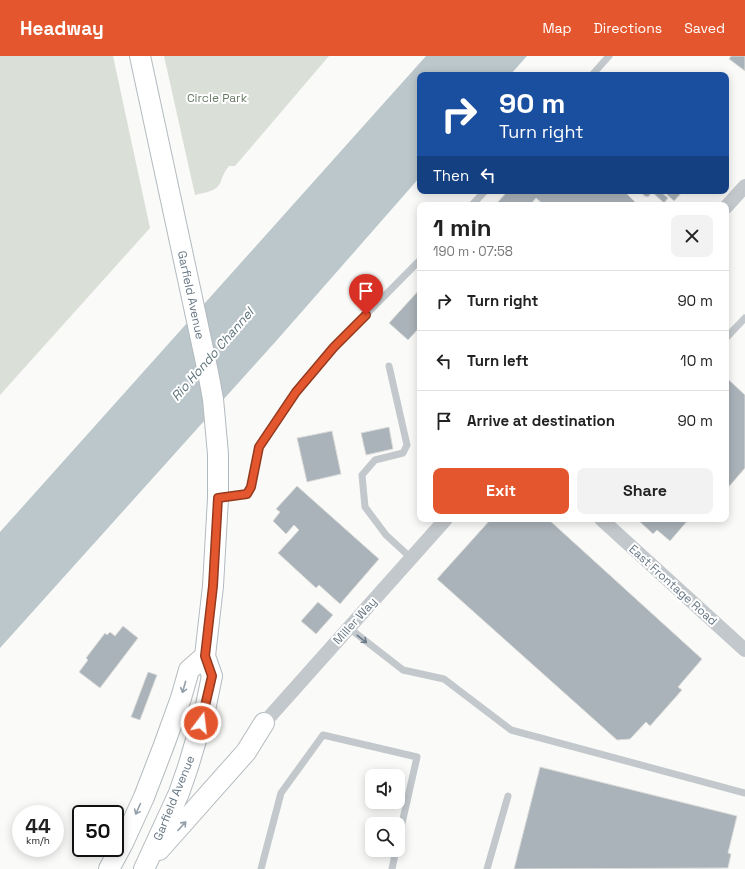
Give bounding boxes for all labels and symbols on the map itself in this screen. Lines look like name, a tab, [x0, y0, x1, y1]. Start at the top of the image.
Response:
park label: Circle Park	[187, 90, 248, 106]
street label: Garfield Avenue	[174, 249, 208, 341]
pin	[349, 274, 383, 315]
water label: Rio Hondo Channel	[167, 303, 259, 404]
street label: East Frontage Road	[626, 541, 720, 629]
street label: Miller Way	[330, 594, 380, 648]
one-way arrow	[356, 635, 367, 643]
one-way arrow	[180, 681, 187, 694]
position arrow	[180, 702, 222, 744]
street label: Garfield Avenue	[150, 753, 198, 843]
one-way arrow	[134, 803, 141, 815]
speed limit sign: 50	[72, 805, 124, 857]
one-way arrow	[177, 821, 186, 831]

